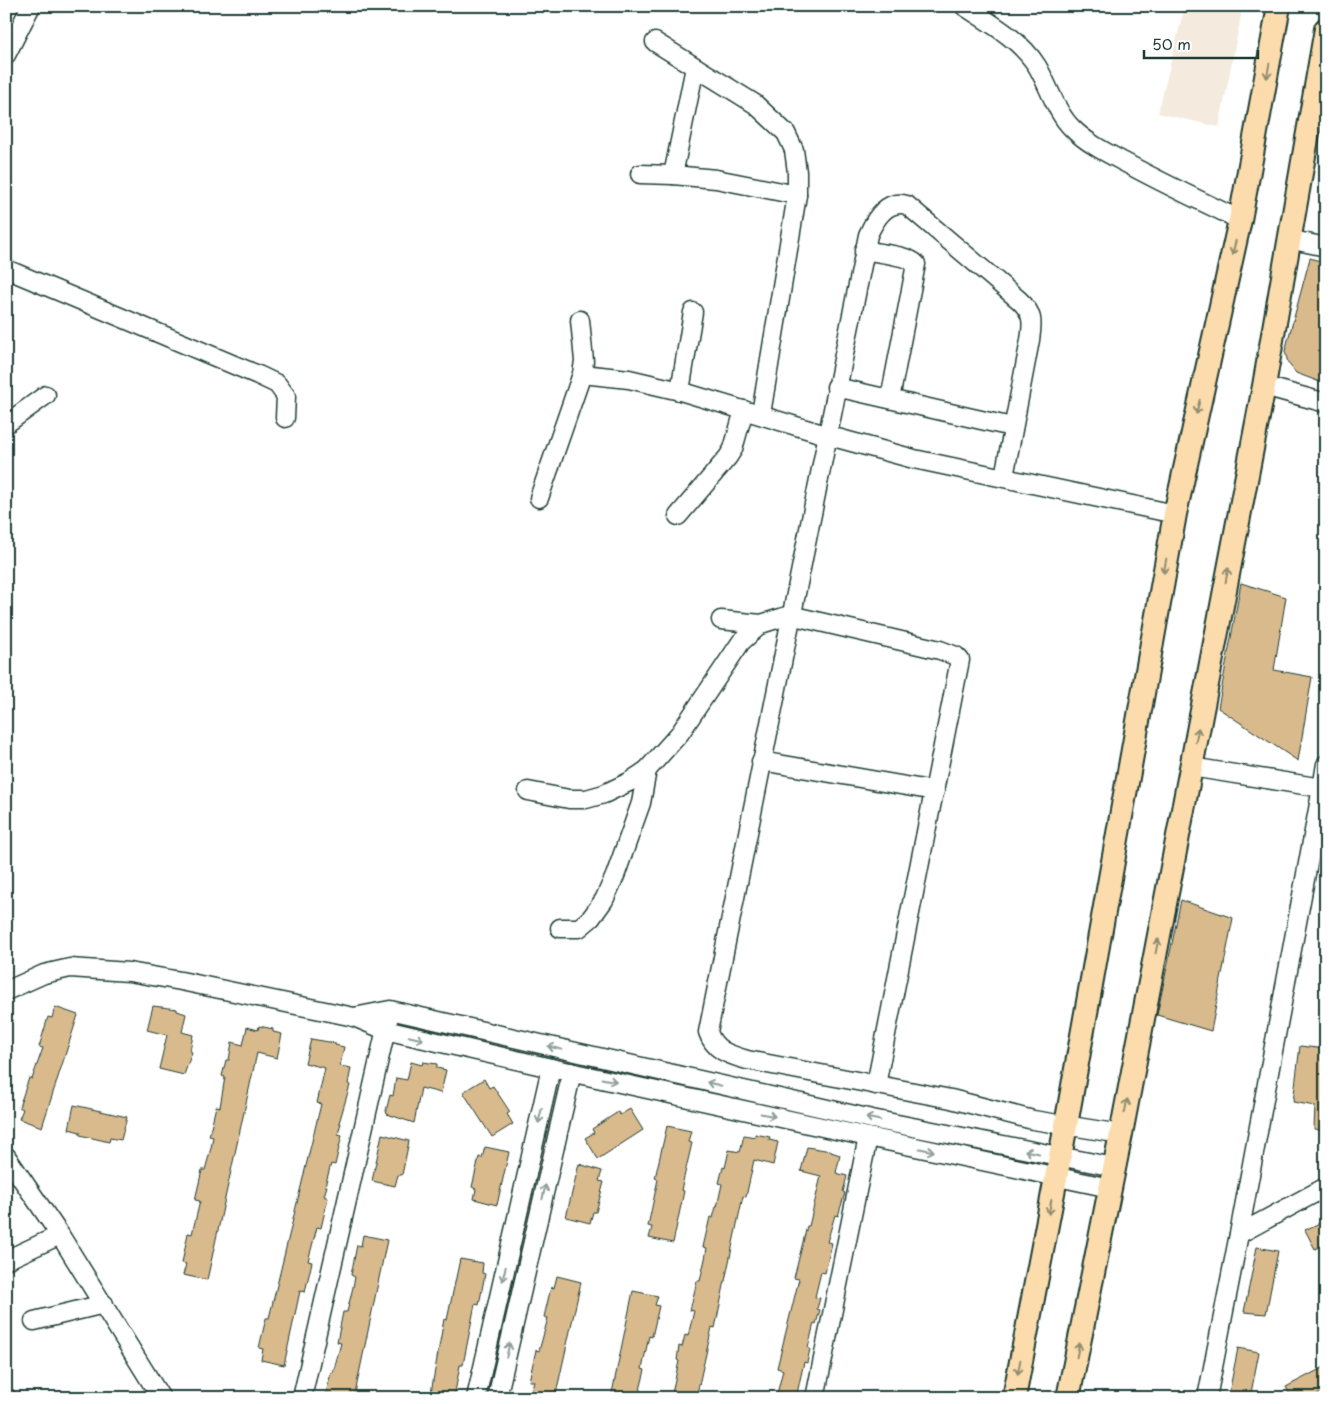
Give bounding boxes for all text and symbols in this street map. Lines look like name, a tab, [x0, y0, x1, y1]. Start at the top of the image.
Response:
scale bar	[1144, 28, 1258, 60]
text: 50 m	[1152, 32, 1191, 55]
one-way arrow	[1262, 63, 1272, 79]
one-way arrow	[1229, 240, 1238, 256]
one-way arrow	[1193, 398, 1203, 414]
one-way arrow	[1160, 557, 1170, 573]
one-way arrow	[1223, 568, 1233, 584]
one-way arrow	[1193, 727, 1202, 743]
one-way arrow	[1152, 939, 1162, 955]
one-way arrow	[408, 1034, 424, 1043]
one-way arrow	[548, 1043, 564, 1052]
one-way arrow	[601, 1076, 617, 1085]
one-way arrow	[706, 1079, 722, 1088]
one-way arrow	[1122, 1098, 1132, 1114]
one-way arrow	[535, 1107, 544, 1123]
one-way arrow	[759, 1111, 775, 1120]
one-way arrow	[865, 1114, 881, 1123]
one-way arrow	[918, 1146, 934, 1155]
one-way arrow	[1024, 1146, 1040, 1156]
one-way arrow	[540, 1184, 549, 1200]
one-way arrow	[1044, 1199, 1054, 1215]
one-way arrow	[498, 1266, 508, 1282]
one-way arrow	[1074, 1342, 1083, 1358]
one-way arrow	[504, 1343, 513, 1359]
one-way arrow	[1014, 1359, 1024, 1375]

